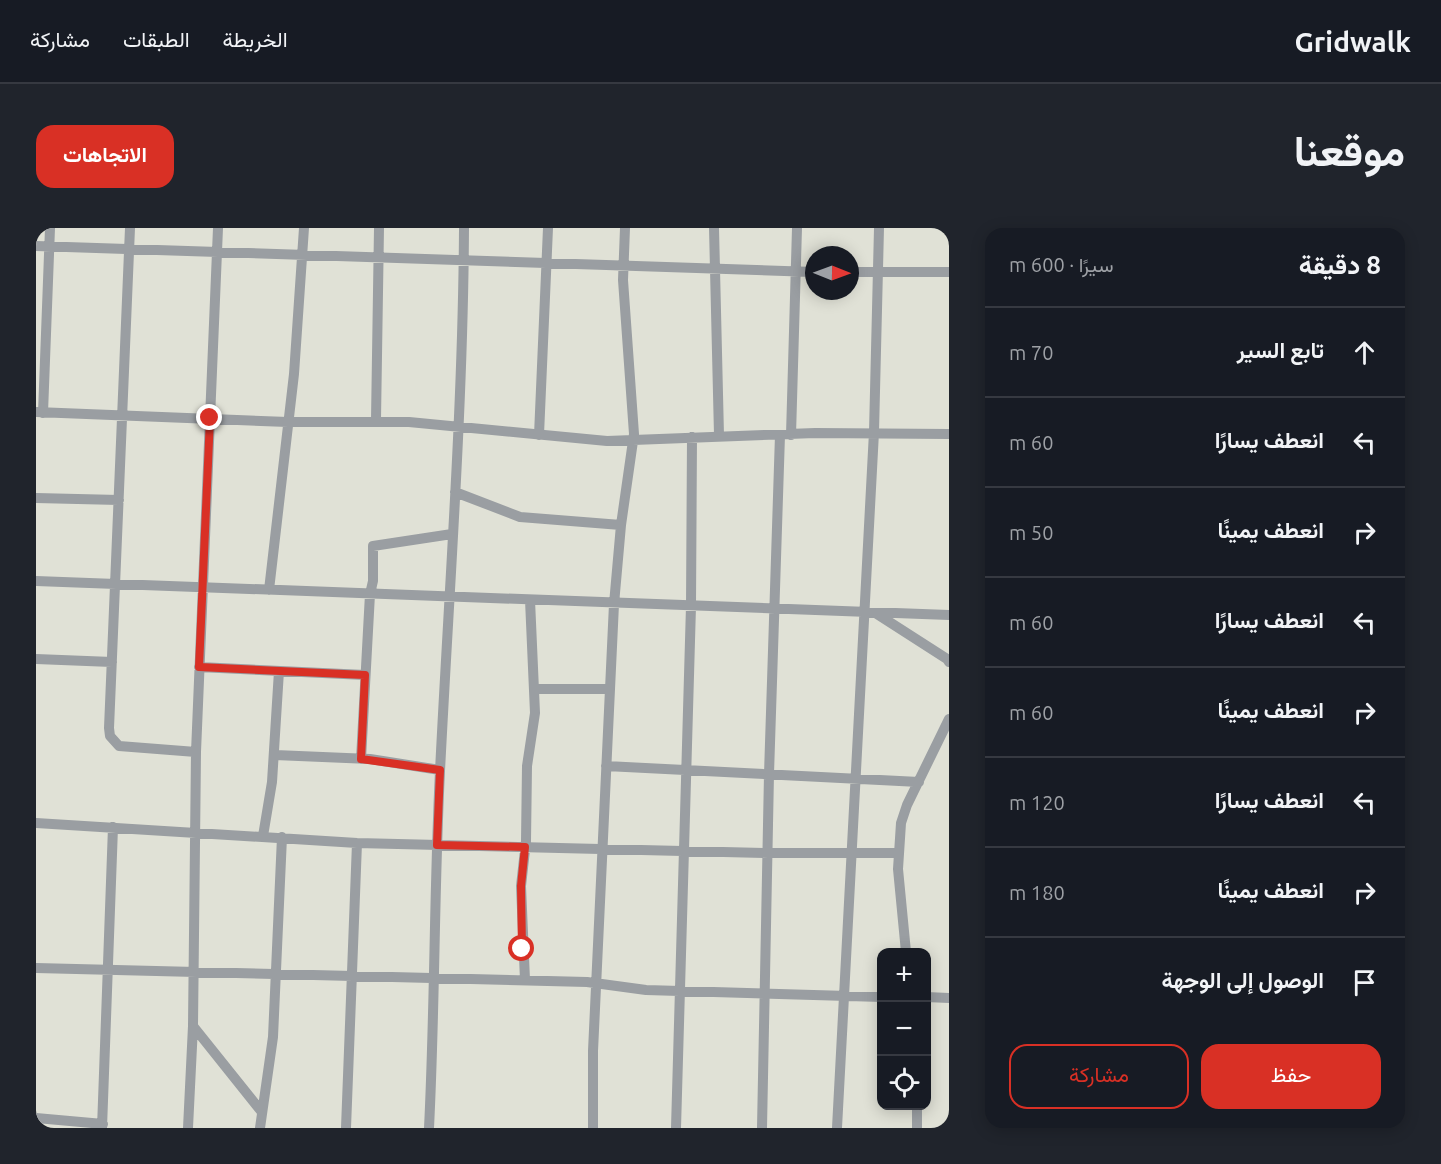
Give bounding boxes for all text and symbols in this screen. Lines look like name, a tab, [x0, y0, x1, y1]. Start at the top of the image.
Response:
text: Gridwalk	[1294, 26, 1411, 57]
text: مشاركة	[30, 27, 90, 51]
text: الطبقات	[123, 27, 190, 51]
text: الخريطة	[223, 27, 288, 51]
button: الاتجاهات	[36, 125, 174, 188]
text: موقعنا	[1294, 127, 1405, 174]
north arrow	[805, 246, 859, 300]
text: 8 دقيقة	[1299, 250, 1381, 279]
text: سيرًا · 600 m	[1009, 253, 1114, 276]
icon: ahead	[1348, 336, 1381, 369]
text: تابع السير	[1237, 337, 1324, 362]
text: 70 m	[1009, 341, 1053, 364]
route end	[196, 404, 222, 430]
icon: left	[1348, 426, 1381, 459]
text: انعطف يسارًا	[1215, 427, 1324, 452]
text: 60 m	[1009, 431, 1053, 454]
icon: right	[1348, 516, 1381, 549]
text: انعطف يمينًا	[1217, 517, 1324, 542]
text: 50 m	[1009, 521, 1053, 544]
icon: left	[1348, 606, 1381, 639]
text: انعطف يسارًا	[1215, 607, 1324, 632]
text: 60 m	[1009, 611, 1053, 634]
icon: right	[1348, 696, 1381, 729]
text: انعطف يمينًا	[1217, 697, 1324, 722]
text: 60 m	[1009, 701, 1053, 724]
icon: left	[1348, 786, 1381, 819]
text: انعطف يسارًا	[1215, 787, 1324, 812]
text: 120 m	[1009, 791, 1065, 814]
icon: right	[1348, 876, 1381, 909]
text: انعطف يمينًا	[1217, 877, 1324, 902]
text: 180 m	[1009, 881, 1065, 904]
route start	[508, 935, 534, 961]
map controls	[877, 948, 931, 1110]
button: +	[877, 948, 931, 1002]
icon: arrive	[1348, 966, 1381, 999]
text: الوصول إلى الوجهة	[1161, 967, 1324, 992]
button: −	[877, 1002, 931, 1056]
button: مشاركة	[1009, 1044, 1189, 1109]
button: حفظ	[1201, 1044, 1381, 1109]
button: locate	[877, 1056, 931, 1110]

